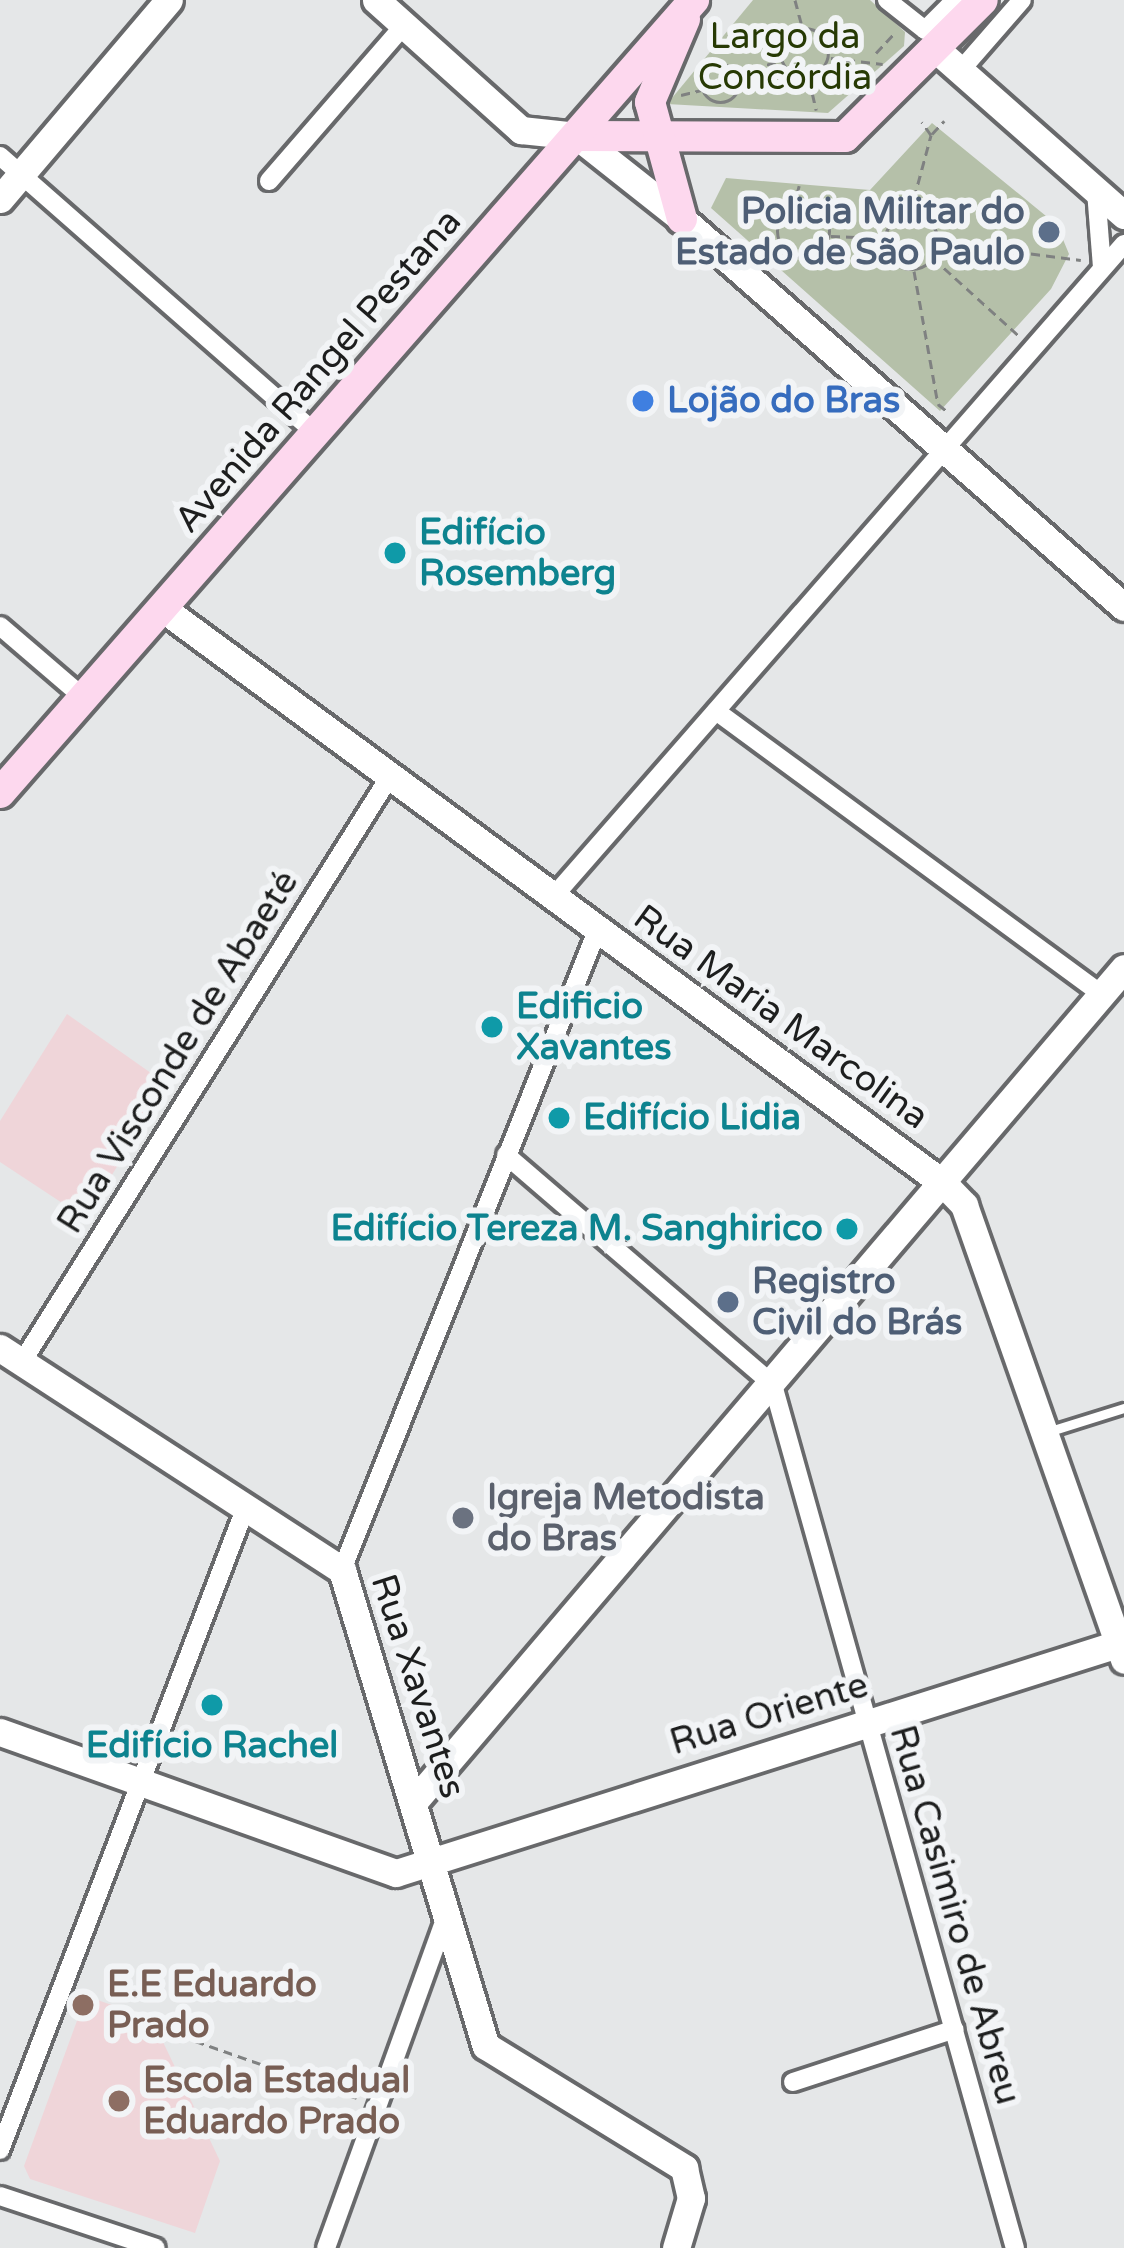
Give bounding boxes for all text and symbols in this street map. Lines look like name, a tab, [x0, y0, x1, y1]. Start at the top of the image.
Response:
park label: Largo da Concórdia	[698, 14, 872, 99]
place label: Policia Militar do Estado de São Paulo	[675, 189, 1025, 274]
street label: Avenida Rangel Pestana	[166, 200, 470, 542]
marker: Policia Militar do Estado de São Paulo	[1036, 219, 1062, 245]
place label: Lojão do Bras	[667, 379, 900, 423]
marker: Lojão do Bras	[630, 388, 656, 414]
place label: Edifício Rosemberg	[419, 510, 616, 595]
marker: Edifício Rosemberg	[382, 540, 408, 566]
street label: Rua Visconde de Abaeté	[49, 863, 307, 1241]
street label: Rua Maria Marcolina	[625, 896, 937, 1138]
place label: Edificio Xavantes	[516, 984, 671, 1069]
marker: Edificio Xavantes	[479, 1014, 505, 1040]
place label: Edifício Lidia	[583, 1096, 801, 1140]
marker: Edifício Lidia	[546, 1105, 572, 1131]
place label: Edifício Tereza M. Sanghirico	[330, 1207, 823, 1251]
marker: Edifício Tereza M. Sanghirico	[834, 1216, 860, 1242]
place label: Registro Civil do Brás	[752, 1259, 962, 1344]
marker: Registro Civil do Brás	[715, 1289, 741, 1315]
place label: Igreja Metodista do Bras	[487, 1475, 765, 1560]
marker: Igreja Metodista do Bras	[450, 1505, 476, 1531]
street label: Rua Xavantes	[362, 1569, 474, 1803]
street label: Rua Oriente	[665, 1663, 873, 1765]
marker: Edifício Rachel	[199, 1692, 225, 1718]
street label: Rua Casimiro de Abreu	[880, 1720, 1030, 2110]
place label: Edifício Rachel	[86, 1724, 338, 1768]
place label: E.E Eduardo Prado	[107, 1962, 317, 2047]
marker: E.E Eduardo Prado	[70, 1992, 96, 2018]
place label: Escola Estadual Eduardo Prado	[143, 2058, 410, 2143]
marker: Escola Estadual Eduardo Prado	[106, 2088, 132, 2114]

